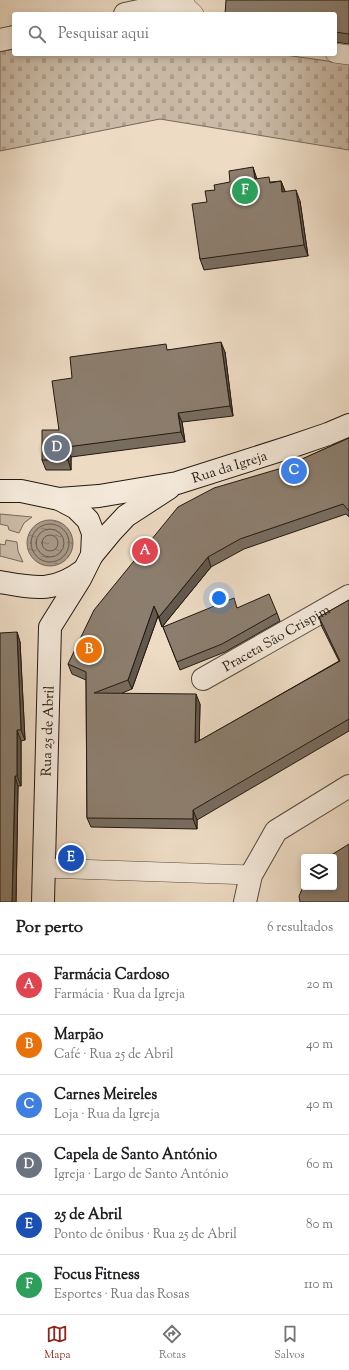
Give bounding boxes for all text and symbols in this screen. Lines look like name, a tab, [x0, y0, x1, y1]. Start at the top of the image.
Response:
search box	[12, 12, 337, 56]
icon: search	[26, 23, 48, 45]
text: Pesquisar aqui	[58, 24, 149, 45]
pin: F	[232, 176, 258, 206]
pin: D	[44, 433, 70, 463]
street label: Rua da Igreja	[190, 447, 271, 490]
pin: C	[281, 456, 307, 486]
pin: A	[132, 536, 158, 566]
your location	[209, 588, 229, 608]
street label: Praceta São Crispim	[220, 600, 335, 678]
pin: B	[76, 635, 102, 665]
street label: Rua 25 de Abril	[37, 685, 61, 777]
pin: E	[58, 843, 84, 873]
map controls	[301, 854, 337, 890]
button: layers	[301, 854, 337, 890]
text: Por perto	[16, 916, 83, 940]
text: 6 resultados	[267, 919, 333, 937]
text: Farmácia Cardoso	[54, 965, 170, 986]
text: A	[24, 976, 34, 994]
text: 20 m	[307, 976, 333, 994]
text: Farmácia · Rua da Igreja	[54, 986, 185, 1004]
text: Marpão	[54, 1025, 103, 1046]
text: B	[25, 1036, 33, 1054]
text: 40 m	[306, 1036, 333, 1054]
text: Café · Rua 25 de Abril	[54, 1046, 174, 1064]
text: Carnes Meireles	[54, 1085, 157, 1106]
text: C	[24, 1096, 34, 1114]
text: 40 m	[306, 1096, 333, 1114]
text: Loja · Rua da Igreja	[54, 1106, 160, 1124]
text: Capela de Santo António	[54, 1145, 217, 1166]
text: D	[24, 1156, 34, 1174]
text: 60 m	[306, 1156, 333, 1174]
text: Igreja · Largo de Santo António	[54, 1166, 228, 1184]
text: 25 de Abril	[54, 1205, 122, 1226]
text: E	[25, 1216, 33, 1234]
text: 80 m	[306, 1216, 333, 1234]
text: Ponto de ônibus · Rua 25 de Abril	[54, 1226, 237, 1244]
text: Focus Fitness	[54, 1265, 140, 1286]
text: F	[25, 1276, 33, 1294]
text: 110 m	[304, 1276, 333, 1294]
text: Esportes · Rua das Rosas	[54, 1286, 189, 1304]
tab: Mapa	[44, 1323, 71, 1363]
tab: Rotas	[159, 1323, 186, 1363]
tab: Salvos	[274, 1323, 305, 1363]

